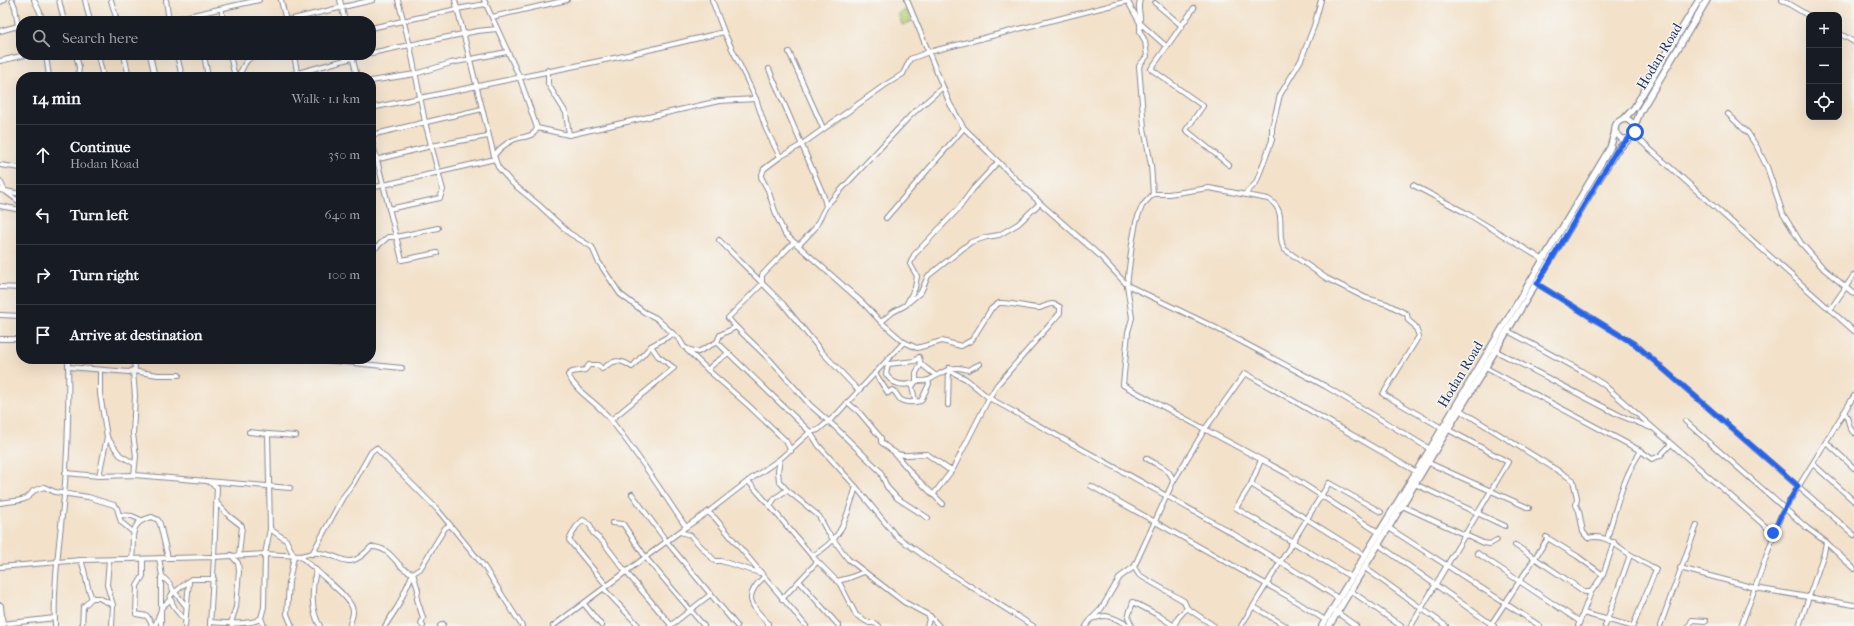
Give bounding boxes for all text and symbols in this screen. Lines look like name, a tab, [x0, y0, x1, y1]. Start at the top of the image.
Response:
map controls	[1806, 12, 1842, 120]
button: +	[1806, 12, 1842, 48]
search box	[16, 16, 376, 60]
street label: Hodan Road	[1633, 20, 1686, 93]
icon: search	[30, 27, 52, 49]
text: Search here	[62, 29, 138, 47]
button: −	[1806, 48, 1842, 84]
button: locate	[1806, 84, 1842, 120]
text: 14 min	[32, 88, 81, 108]
text: Walk · 1.1 km	[292, 91, 360, 106]
route start	[1626, 123, 1644, 141]
text: Continue	[70, 138, 130, 156]
icon: ahead	[32, 144, 54, 166]
text: 350 m	[328, 147, 360, 162]
text: Hodan Road	[70, 156, 139, 171]
icon: left	[32, 204, 54, 226]
text: Turn left	[70, 206, 128, 224]
text: 640 m	[325, 207, 360, 222]
icon: right	[32, 264, 54, 286]
text: Turn right	[70, 266, 139, 284]
text: 100 m	[327, 267, 360, 282]
icon: arrive	[32, 324, 54, 346]
text: Arrive at destination	[70, 326, 202, 344]
street label: Hodan Road	[1434, 338, 1487, 411]
route end	[1764, 524, 1782, 542]

